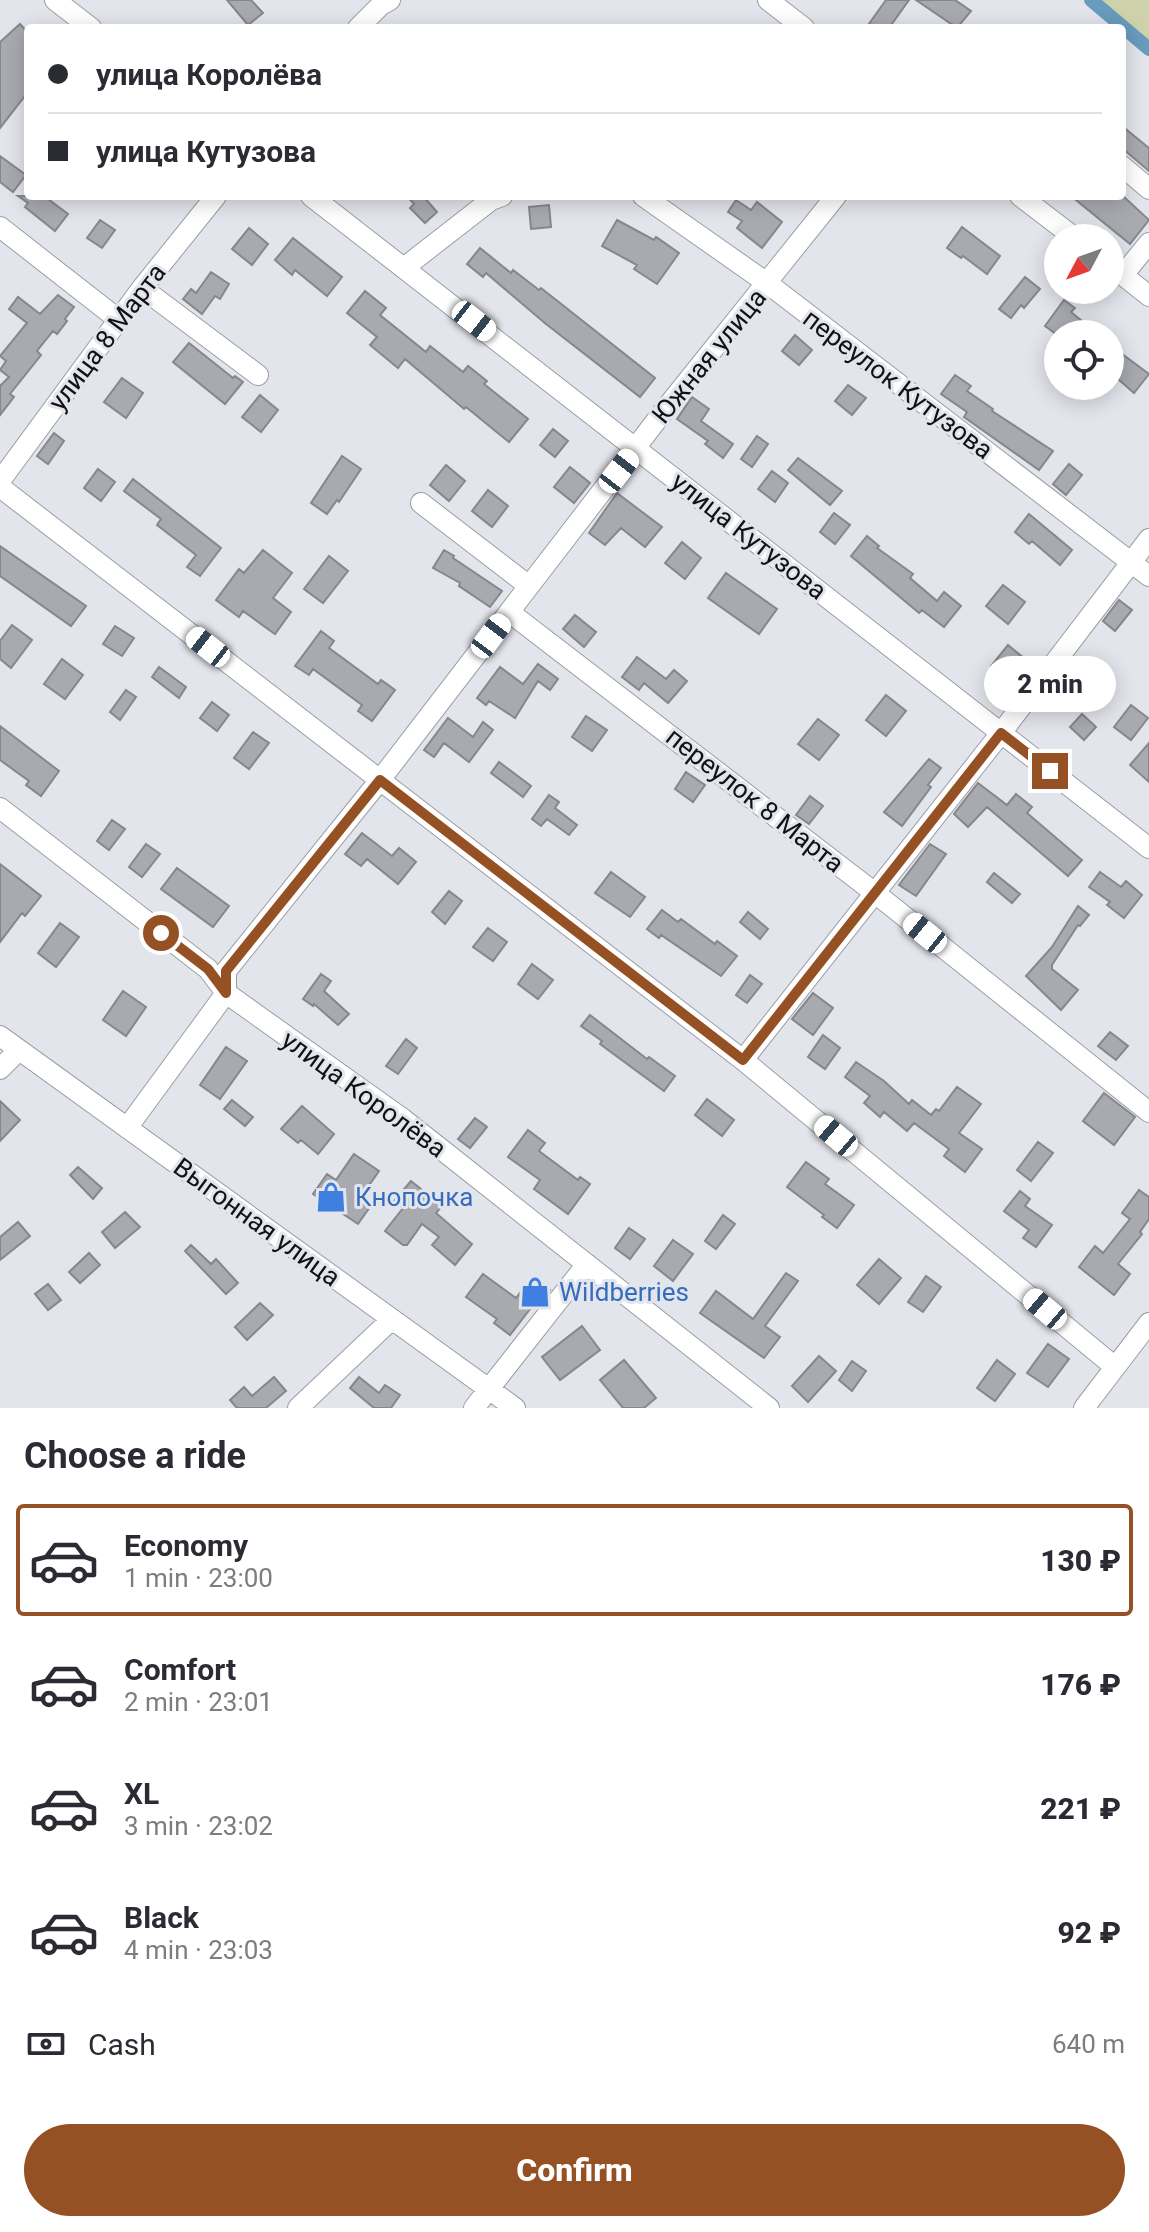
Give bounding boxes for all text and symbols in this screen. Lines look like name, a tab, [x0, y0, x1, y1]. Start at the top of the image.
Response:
text: улица Королёва	[96, 57, 322, 92]
text: улица Кутузова	[96, 134, 316, 169]
north arrow	[1044, 224, 1124, 304]
map controls	[1044, 224, 1124, 400]
street label: улица 8 Марта	[42, 258, 172, 416]
street label: Южная улица	[646, 283, 772, 429]
car	[448, 297, 500, 345]
street label: переулок Кутузова	[797, 303, 999, 465]
button: locate	[1044, 320, 1124, 400]
car	[595, 445, 643, 497]
street label: улица Кутузова	[666, 466, 832, 606]
car	[467, 610, 515, 662]
car	[182, 623, 234, 671]
callout: 2 min	[984, 655, 1116, 711]
text: 2 min	[1017, 669, 1083, 699]
street label: переулок 8 Марта	[660, 721, 850, 879]
route end	[1032, 753, 1068, 789]
car	[899, 909, 951, 957]
route start	[143, 915, 179, 951]
street label: улица Королёва	[276, 1024, 452, 1164]
car	[810, 1111, 862, 1161]
street label: Выгонная улица	[168, 1152, 346, 1292]
shop icon: Кнопочка	[314, 1180, 348, 1214]
place label: Кнопочка	[355, 1182, 473, 1212]
shop icon: Wildberries	[518, 1275, 552, 1309]
place label: Wildberries	[559, 1277, 689, 1307]
car	[1019, 1284, 1071, 1334]
text: Choose a ride	[24, 1435, 246, 1477]
icon: car	[28, 1524, 100, 1596]
text: Economy	[124, 1528, 248, 1563]
text: 130 ₽	[1040, 1543, 1121, 1578]
text: 1 min · 23:00	[124, 1563, 273, 1593]
icon: car	[28, 1648, 100, 1720]
text: Comfort	[124, 1652, 236, 1687]
text: 176 ₽	[1040, 1667, 1121, 1702]
text: 2 min · 23:01	[124, 1687, 273, 1717]
icon: car	[28, 1772, 100, 1844]
text: XL	[124, 1776, 159, 1811]
text: 221 ₽	[1040, 1791, 1121, 1826]
text: 3 min · 23:02	[124, 1811, 273, 1841]
icon: car	[28, 1896, 100, 1968]
text: Black	[124, 1900, 199, 1935]
text: 92 ₽	[1057, 1915, 1121, 1950]
text: 4 min · 23:03	[124, 1935, 273, 1965]
icon: cash	[24, 2022, 68, 2066]
text: Cash	[88, 2027, 156, 2062]
text: 640 m	[1052, 2029, 1125, 2059]
button: Confirm	[24, 2124, 1125, 2216]

